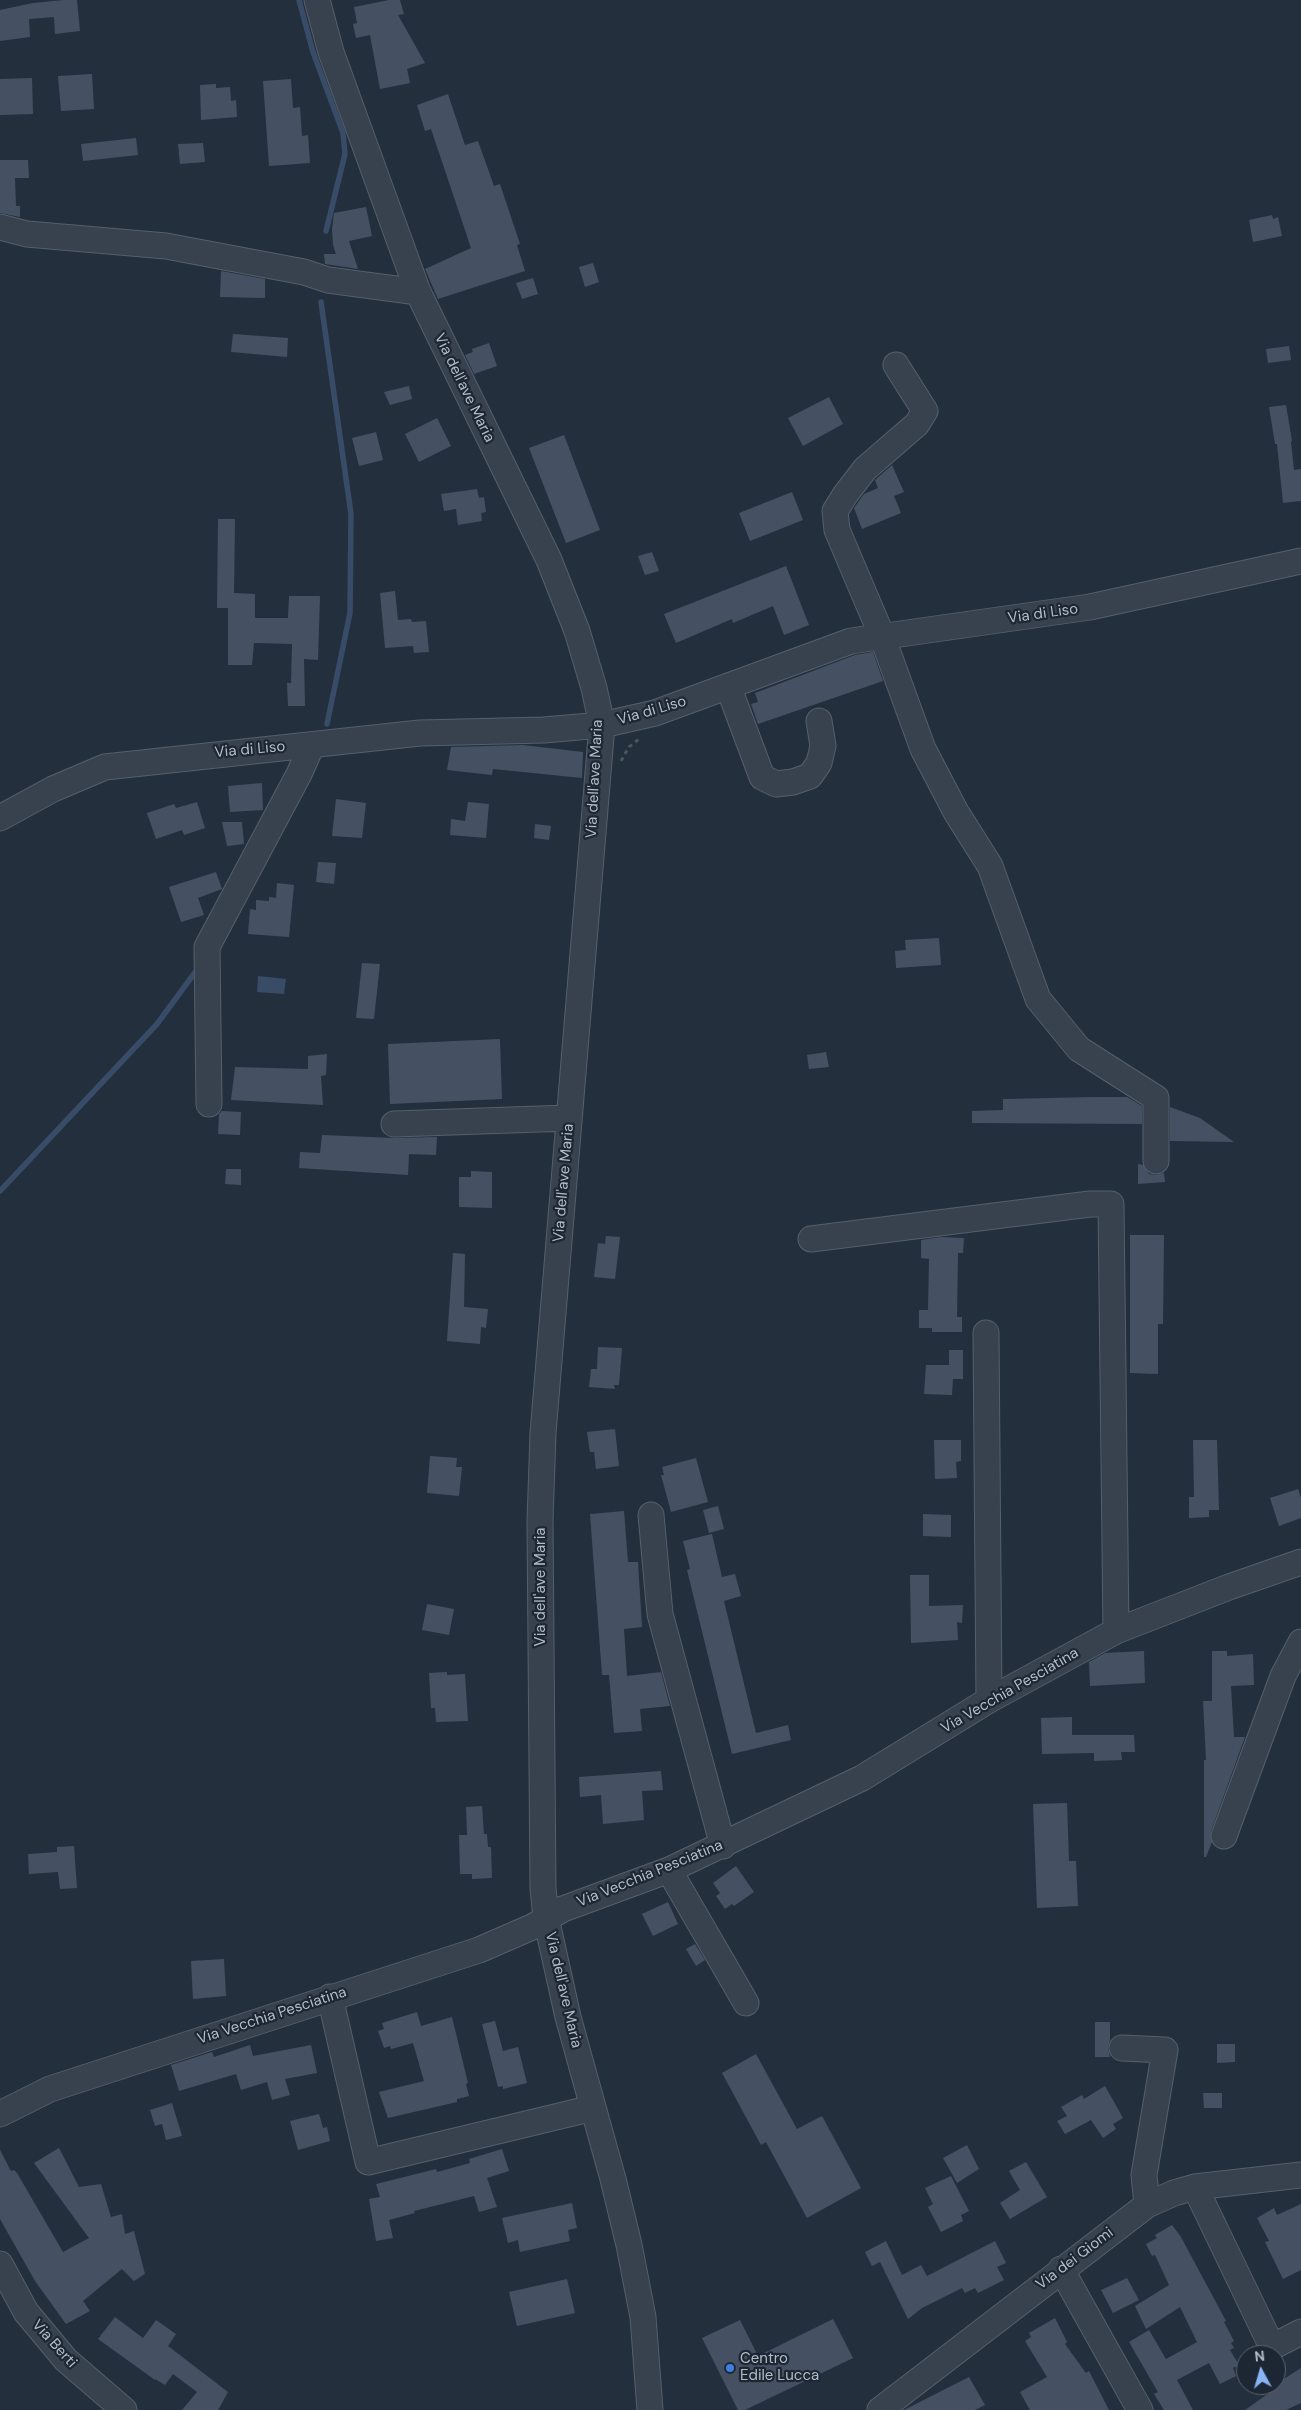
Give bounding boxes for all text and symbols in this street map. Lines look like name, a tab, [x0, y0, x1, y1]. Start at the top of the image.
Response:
street label: Via dell'ave Maria	[430, 331, 498, 445]
street label: Via di Liso	[1007, 600, 1079, 628]
street label: Via di Liso	[616, 693, 688, 729]
street label: Via dell'ave Maria	[583, 719, 607, 839]
street label: Via di Liso	[214, 738, 286, 762]
street label: Via dell'ave Maria	[550, 1123, 578, 1243]
street label: Via dell'ave Maria	[532, 1528, 550, 1646]
street label: Via Vecchia Pesciatina	[938, 1644, 1082, 1738]
street label: Via Vecchia Pesciatina	[574, 1837, 726, 1911]
street label: Via dell'ave Maria	[541, 1930, 585, 2050]
street label: Via Vecchia Pesciatina	[195, 1983, 349, 2049]
street label: Via dei Giomi	[1033, 2224, 1117, 2294]
street label: Via Berti	[28, 2316, 80, 2372]
north arrow	[1236, 2345, 1286, 2395]
text: N	[1254, 2347, 1266, 2366]
place label: Centro Edile Lucca	[740, 2350, 819, 2385]
marker: Centro Edile Lucca	[724, 2362, 736, 2374]

